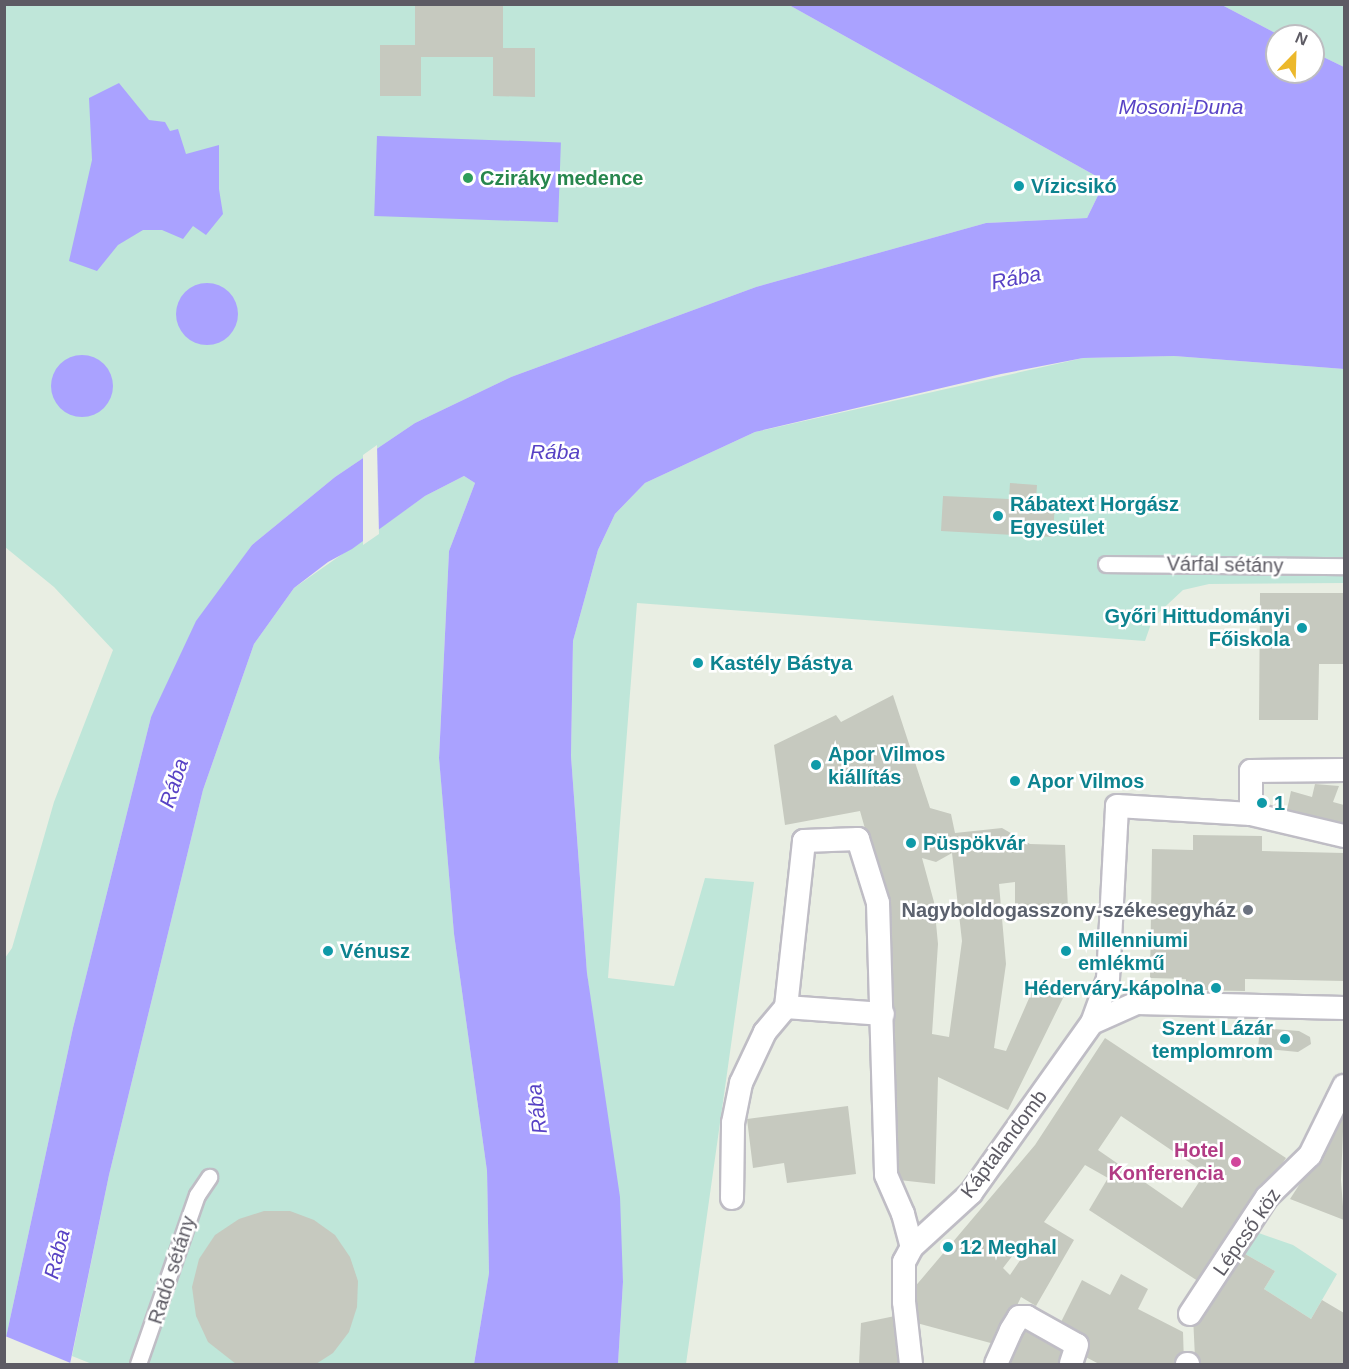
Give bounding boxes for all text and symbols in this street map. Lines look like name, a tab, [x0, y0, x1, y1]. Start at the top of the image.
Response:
north arrow	[1265, 24, 1325, 84]
text: N	[1293, 29, 1310, 49]
water label: Mosoni-Duna	[1119, 94, 1243, 120]
place label: Cziráky medence	[480, 166, 643, 190]
marker: Cziráky medence	[461, 171, 475, 185]
place label: Vízicsikó	[1031, 174, 1117, 198]
marker: Vízicsikó	[1012, 179, 1026, 193]
water label: Rába	[989, 261, 1043, 295]
water label: Rába	[530, 439, 580, 465]
place label: Rábatext Horgász Egyesület	[1010, 492, 1179, 539]
marker: Rábatext Horgász Egyesület	[991, 509, 1005, 523]
street label: Várfal sétány	[1166, 552, 1284, 578]
place label: Győri Hittudományi Főiskola	[1104, 604, 1290, 651]
marker: Győri Hittudományi Főiskola	[1295, 621, 1309, 635]
place label: Kastély Bástya	[710, 651, 852, 675]
marker: Kastély Bástya	[691, 656, 705, 670]
place label: Apor Vilmos kiállítás	[828, 742, 945, 789]
water label: Rába	[154, 755, 194, 811]
marker: Apor Vilmos kiállítás	[809, 758, 823, 772]
place label: Apor Vilmos	[1027, 769, 1144, 793]
marker: Apor Vilmos	[1008, 774, 1022, 788]
place label: 1	[1274, 791, 1285, 815]
marker: 1	[1255, 796, 1269, 810]
place label: Püspökvár	[923, 831, 1025, 855]
marker: Püspökvár	[904, 836, 918, 850]
place label: Nagyboldogasszony-székesegyház	[901, 898, 1236, 922]
marker: Nagyboldogasszony-székesegyház	[1241, 903, 1255, 917]
place label: Millenniumi emlékmű	[1078, 928, 1188, 975]
place label: Vénusz	[340, 939, 410, 963]
marker: Vénusz	[321, 944, 335, 958]
marker: Millenniumi emlékmű	[1059, 944, 1073, 958]
place label: Héderváry-kápolna	[1024, 976, 1204, 1000]
marker: Héderváry-kápolna	[1209, 981, 1223, 995]
place label: Szent Lázár templomrom	[1152, 1016, 1273, 1063]
marker: Szent Lázár templomrom	[1278, 1032, 1292, 1046]
water label: Rába	[521, 1083, 553, 1135]
street label: Káptalandomb	[956, 1085, 1052, 1203]
place label: Hotel Konferencia	[1108, 1138, 1224, 1185]
marker: Hotel Konferencia	[1229, 1155, 1243, 1169]
street label: Lépcső köz	[1208, 1184, 1286, 1280]
street label: Radó sétány	[143, 1213, 201, 1327]
water label: Rába	[39, 1227, 75, 1281]
place label: 12 Meghal	[960, 1235, 1057, 1259]
marker: 12 Meghal	[941, 1240, 955, 1254]

